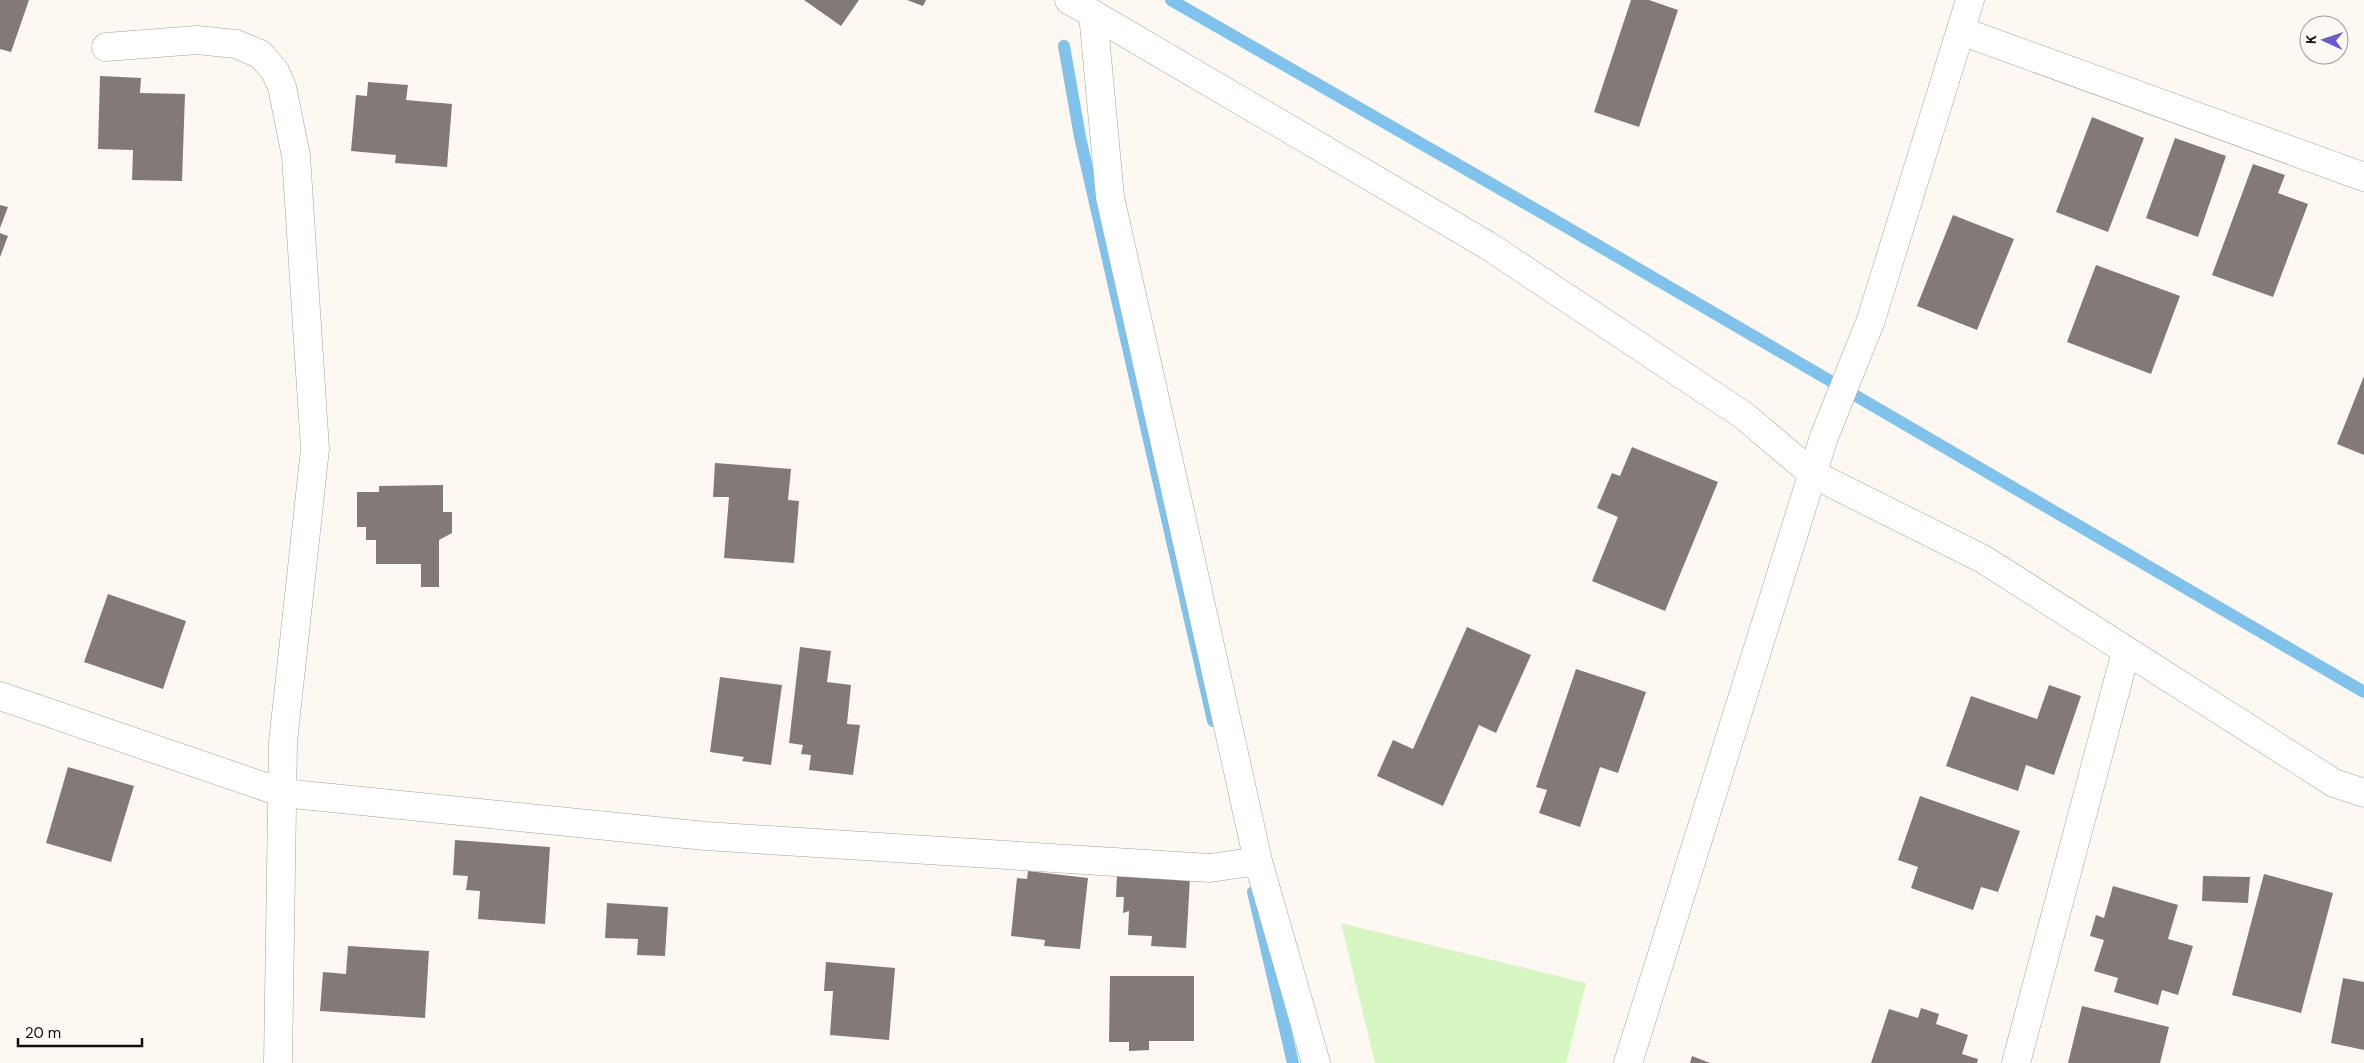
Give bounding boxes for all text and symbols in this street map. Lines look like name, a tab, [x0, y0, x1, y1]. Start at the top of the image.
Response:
north arrow	[2299, 15, 2349, 65]
text: K	[2302, 34, 2320, 44]
scale bar	[18, 1016, 141, 1048]
text: 20 m	[25, 1023, 61, 1043]

